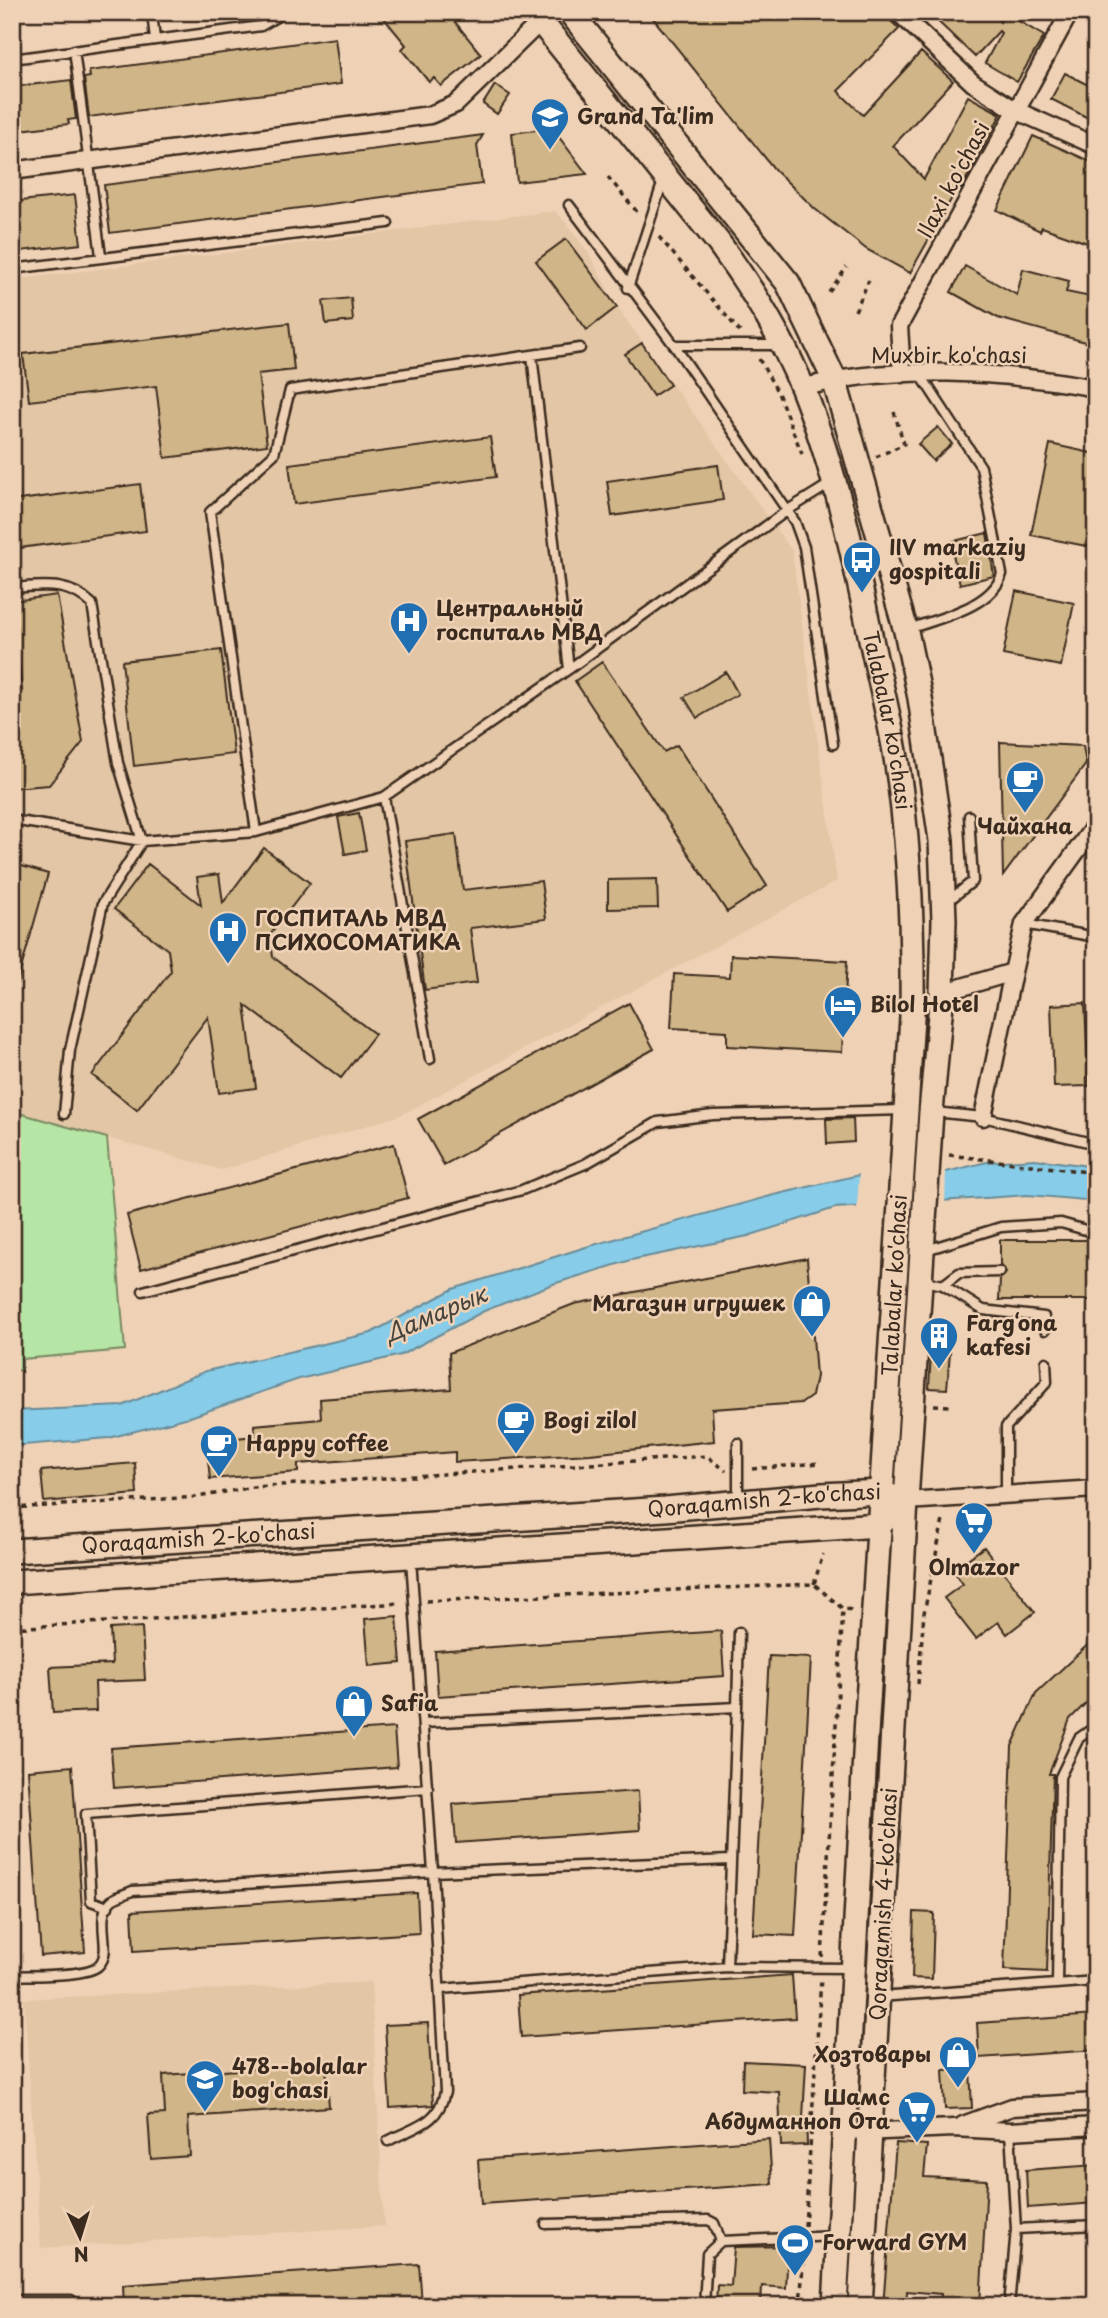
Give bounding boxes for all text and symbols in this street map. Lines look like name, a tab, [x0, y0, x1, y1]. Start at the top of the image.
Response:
school or university icon: Grand Ta'lim	[529, 96, 571, 151]
place label: Grand Ta'lim	[577, 99, 714, 131]
street label: Ilaxi ko'chasi	[908, 115, 997, 243]
street label: Muxbir ko'chasi	[871, 338, 1027, 370]
place label: IIV markaziy gospitali	[889, 530, 1026, 586]
bus stop icon: IIV markaziy gospitali	[841, 539, 883, 594]
place label: Центральный госпиталь МВД	[436, 591, 603, 647]
hospital icon: Центральный госпиталь МВД	[388, 600, 430, 655]
street label: Talabalar ko'chasi	[856, 628, 921, 812]
cafe icon: Чайхана	[1004, 759, 1046, 814]
place label: Чайхана	[977, 809, 1073, 841]
place label: ГОСПИТАЛЬ МВД ПСИХОСОМАТИКА	[255, 901, 461, 957]
hospital icon: ГОСПИТАЛЬ МВД ПСИХОСОМАТИКА	[207, 910, 249, 965]
hotel icon: Bilol Hotel	[822, 984, 864, 1039]
place label: Bilol Hotel	[870, 987, 979, 1019]
street label: Talabalar ko'chasi	[872, 1193, 914, 1377]
water label: Дамарык	[377, 1275, 494, 1351]
shop icon: Магазин игрушек	[791, 1283, 833, 1338]
place label: Магазин игрушек	[592, 1286, 786, 1318]
place label: Farg‘ona kafesi	[966, 1306, 1057, 1362]
building icon: Farg‘ona kafesi	[918, 1315, 960, 1370]
cafe icon: Bogi zilol	[495, 1400, 537, 1455]
place label: Bogi zilol	[543, 1403, 637, 1435]
cafe icon: Happy coffee	[198, 1423, 240, 1478]
place label: Happy coffee	[246, 1426, 389, 1458]
street label: Qoraqamish 2-ko'chasi	[646, 1474, 882, 1524]
supermarket icon: Olmazor	[953, 1500, 995, 1555]
street label: Qoraqamish 2-ko'chasi	[81, 1514, 316, 1560]
place label: Olmazor	[928, 1550, 1020, 1582]
shop icon: Safia	[333, 1683, 375, 1738]
place label: Safia	[381, 1686, 439, 1718]
street label: Qoraqamish 4-ko'chasi	[860, 1787, 904, 2021]
shop icon: Хозтовары	[937, 2034, 979, 2089]
place label: Хозтовары	[815, 2037, 931, 2069]
place label: 478--bolalar bog'chasi	[232, 2049, 367, 2105]
school or university icon: 478--bolalar bog'chasi	[184, 2058, 226, 2113]
place label: Шамс Абдуманноп Ота	[704, 2080, 891, 2136]
supermarket icon: Шамс Абдуманноп Ота	[896, 2089, 938, 2144]
north arrow	[46, 2202, 116, 2272]
sports icon: Forward GYM	[774, 2222, 816, 2277]
place label: Forward GYM	[822, 2225, 967, 2257]
text: N	[73, 2240, 90, 2269]

